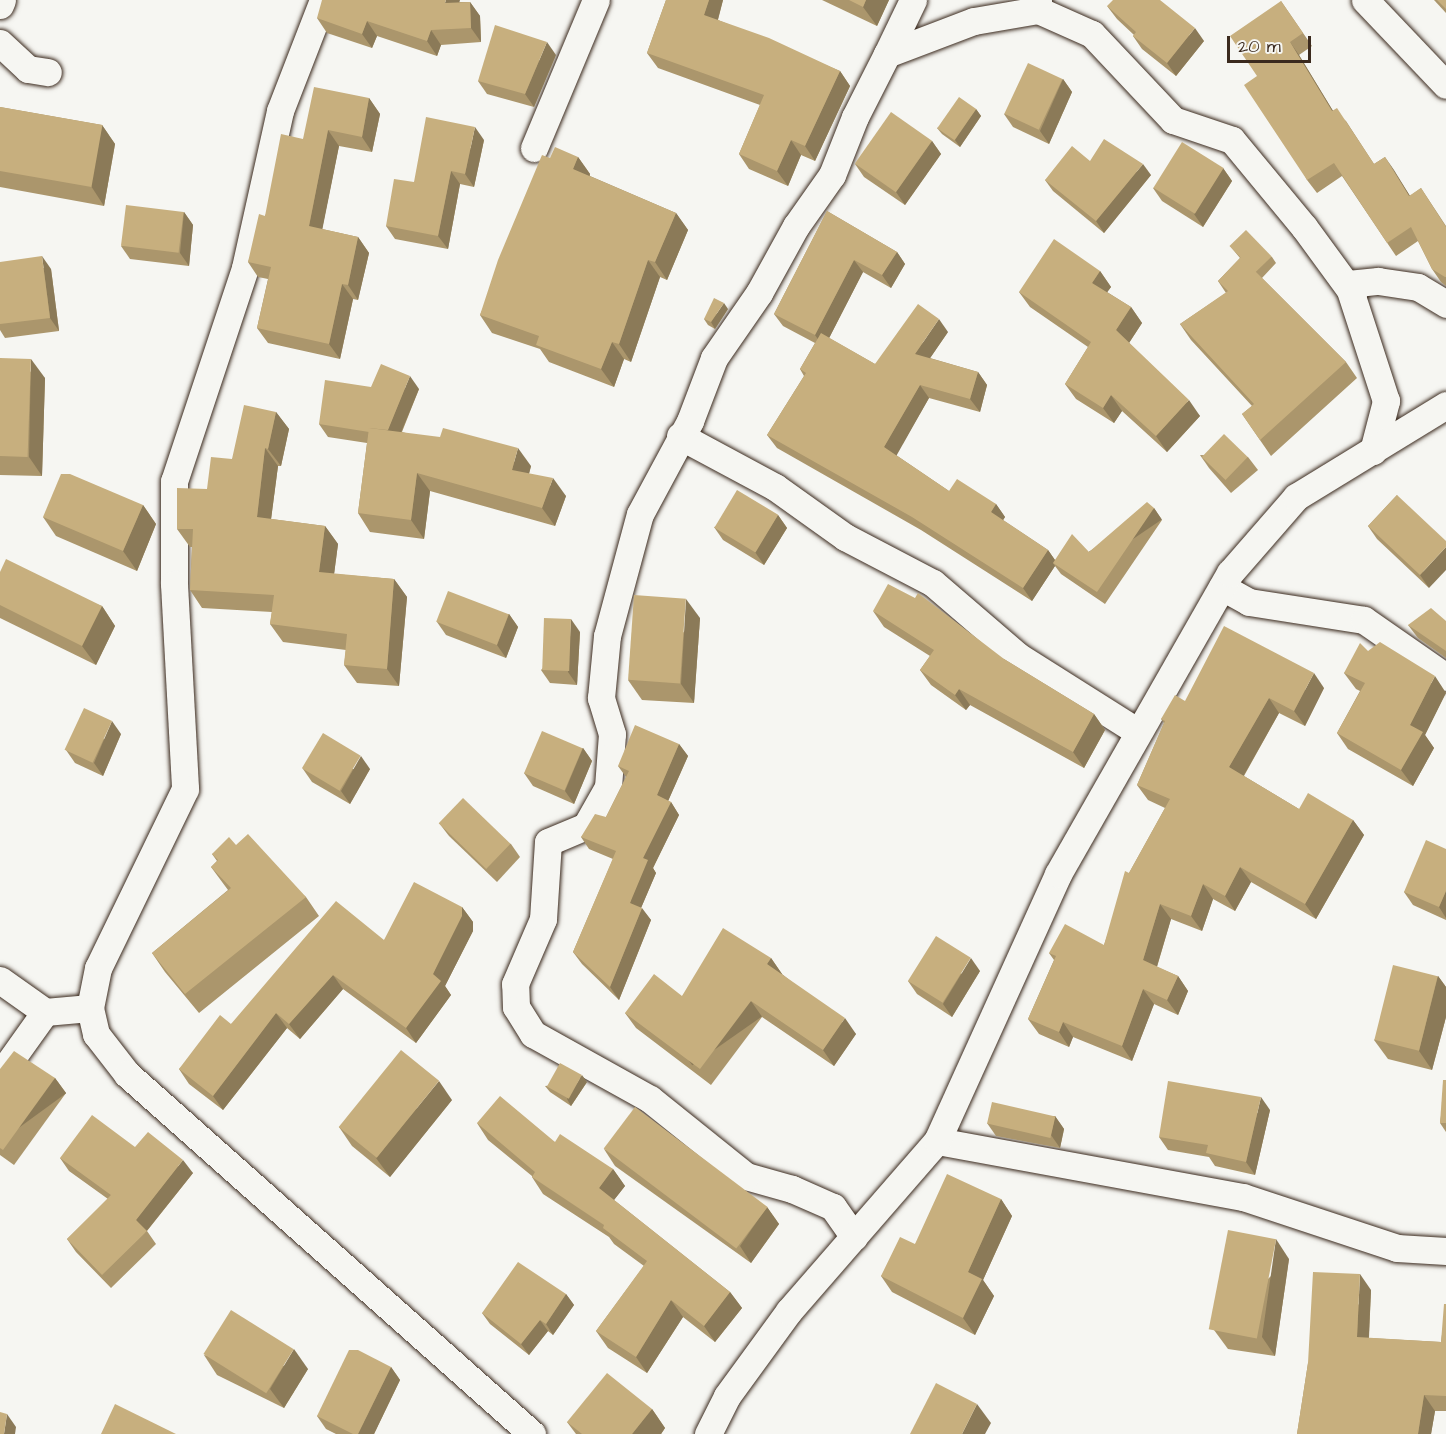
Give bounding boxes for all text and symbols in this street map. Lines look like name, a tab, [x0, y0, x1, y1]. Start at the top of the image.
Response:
scale bar	[1230, 24, 1314, 62]
text: 20 m	[1238, 34, 1281, 59]

